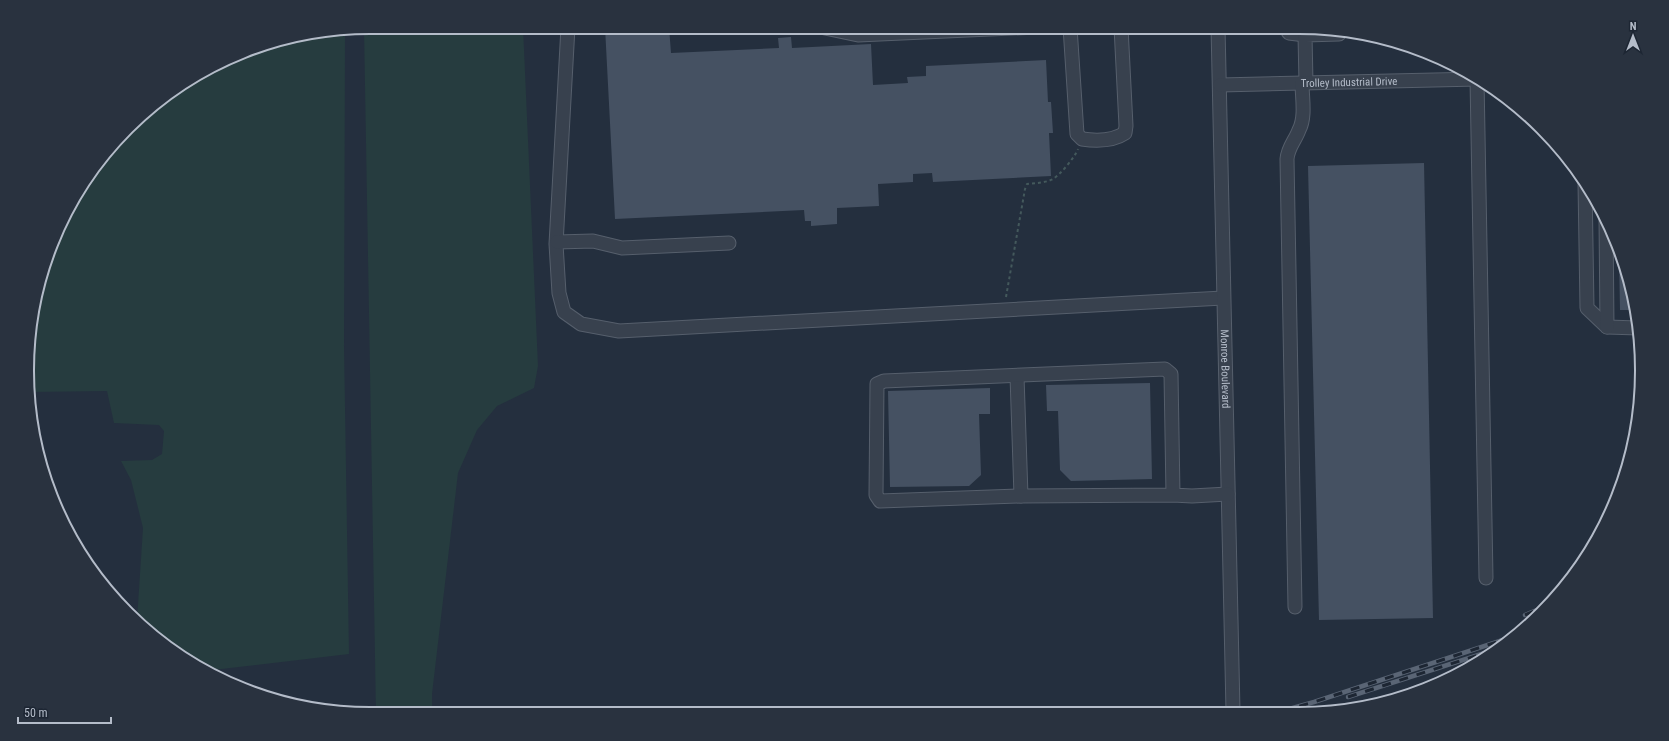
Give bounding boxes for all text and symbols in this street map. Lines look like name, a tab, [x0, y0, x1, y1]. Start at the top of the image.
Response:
north arrow	[1613, 16, 1653, 56]
text: N	[1630, 20, 1637, 33]
street label: Trolley Industrial Drive	[1300, 75, 1397, 90]
street label: Monroe Boulevard	[1218, 329, 1232, 408]
scale bar	[18, 699, 111, 725]
text: 50 m	[24, 706, 48, 720]

